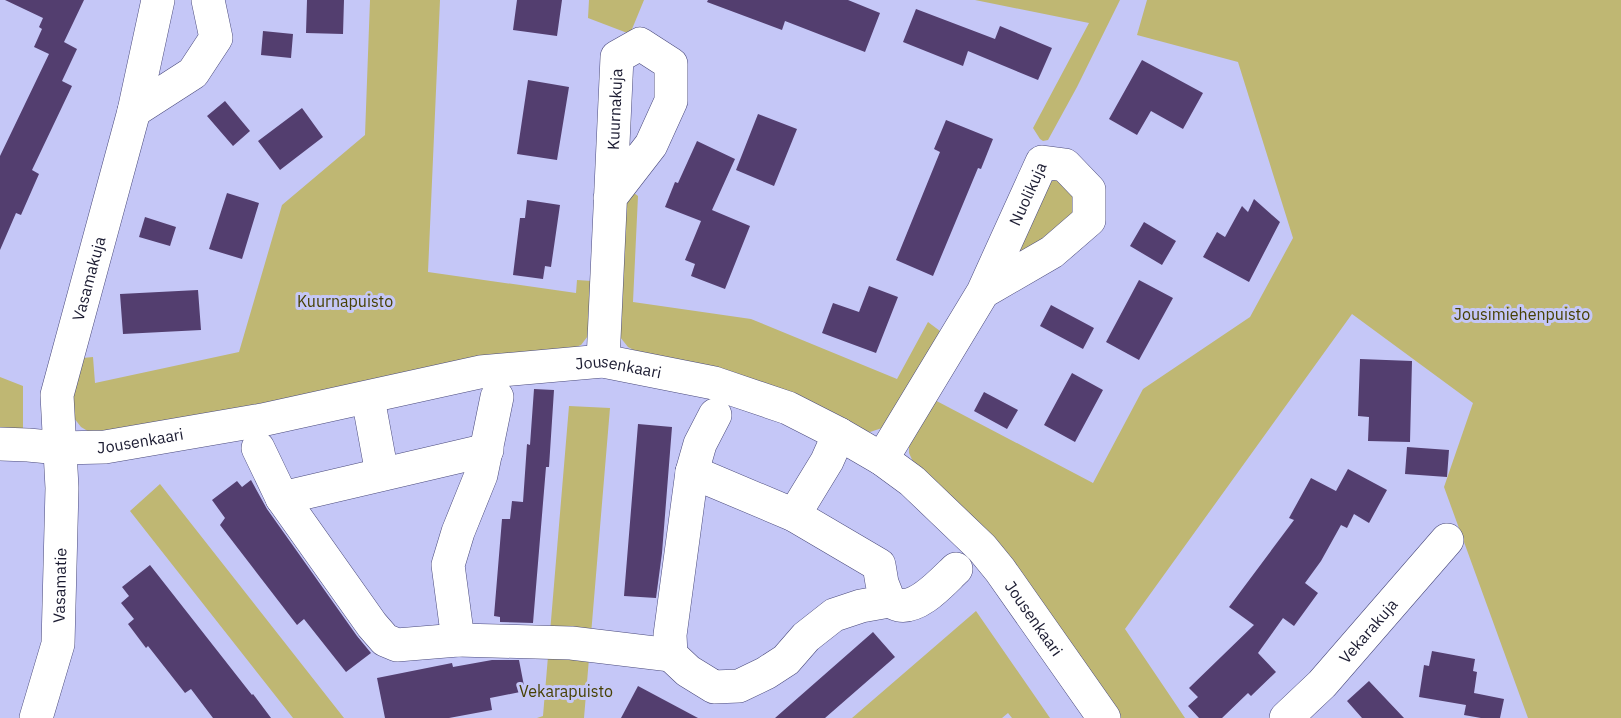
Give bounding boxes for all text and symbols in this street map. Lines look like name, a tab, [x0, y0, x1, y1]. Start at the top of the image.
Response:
street label: Kuurnakuja	[603, 68, 626, 150]
street label: Nuolikuja	[1004, 158, 1051, 229]
street label: Vasamakuja	[68, 234, 110, 323]
park label: Kuurnapuisto	[297, 291, 393, 311]
park label: Jousimiehenpuisto	[1454, 304, 1590, 324]
street label: Jousenkaari	[574, 351, 663, 382]
street label: Jousenkaari	[97, 424, 185, 457]
street label: Vasamatie	[49, 547, 70, 623]
street label: Jousenkaari	[1001, 577, 1067, 660]
street label: Vekarakuja	[1335, 594, 1402, 667]
park label: Vekarapuisto	[519, 681, 613, 701]

